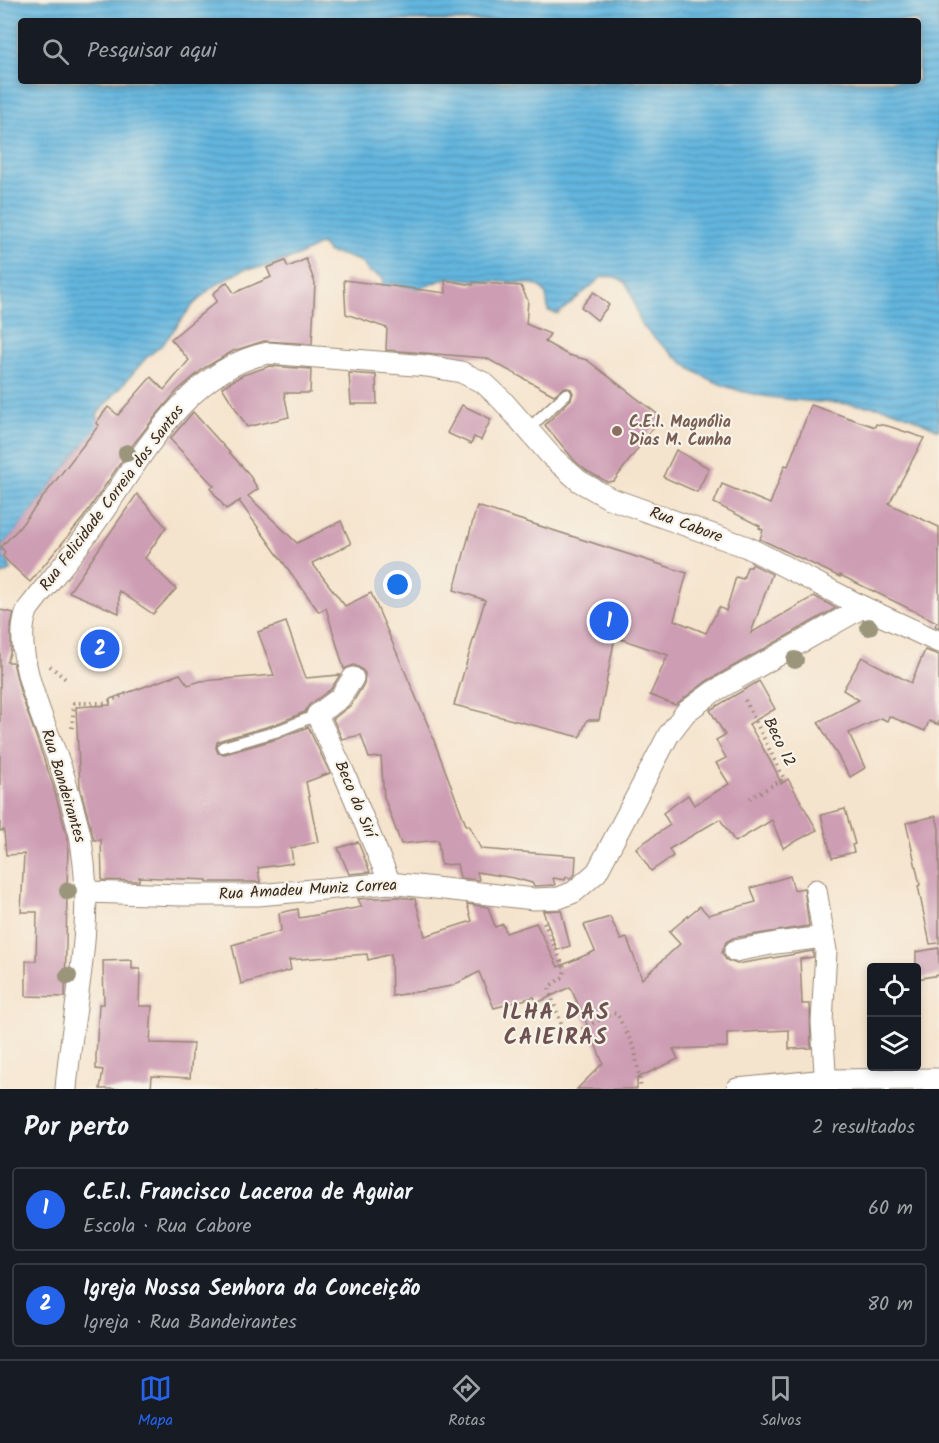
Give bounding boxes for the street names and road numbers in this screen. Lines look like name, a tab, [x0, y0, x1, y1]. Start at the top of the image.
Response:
street label: Rua Felicidade Correia dos Santos	[33, 399, 191, 597]
street label: Rua Cabore	[646, 500, 726, 550]
street label: Beco 12	[756, 713, 802, 771]
street label: Rua Bandeirantes	[34, 726, 92, 846]
street label: Beco do Sirí	[328, 757, 383, 843]
street label: Rua Amadeu Muniz Correa	[218, 873, 398, 907]

